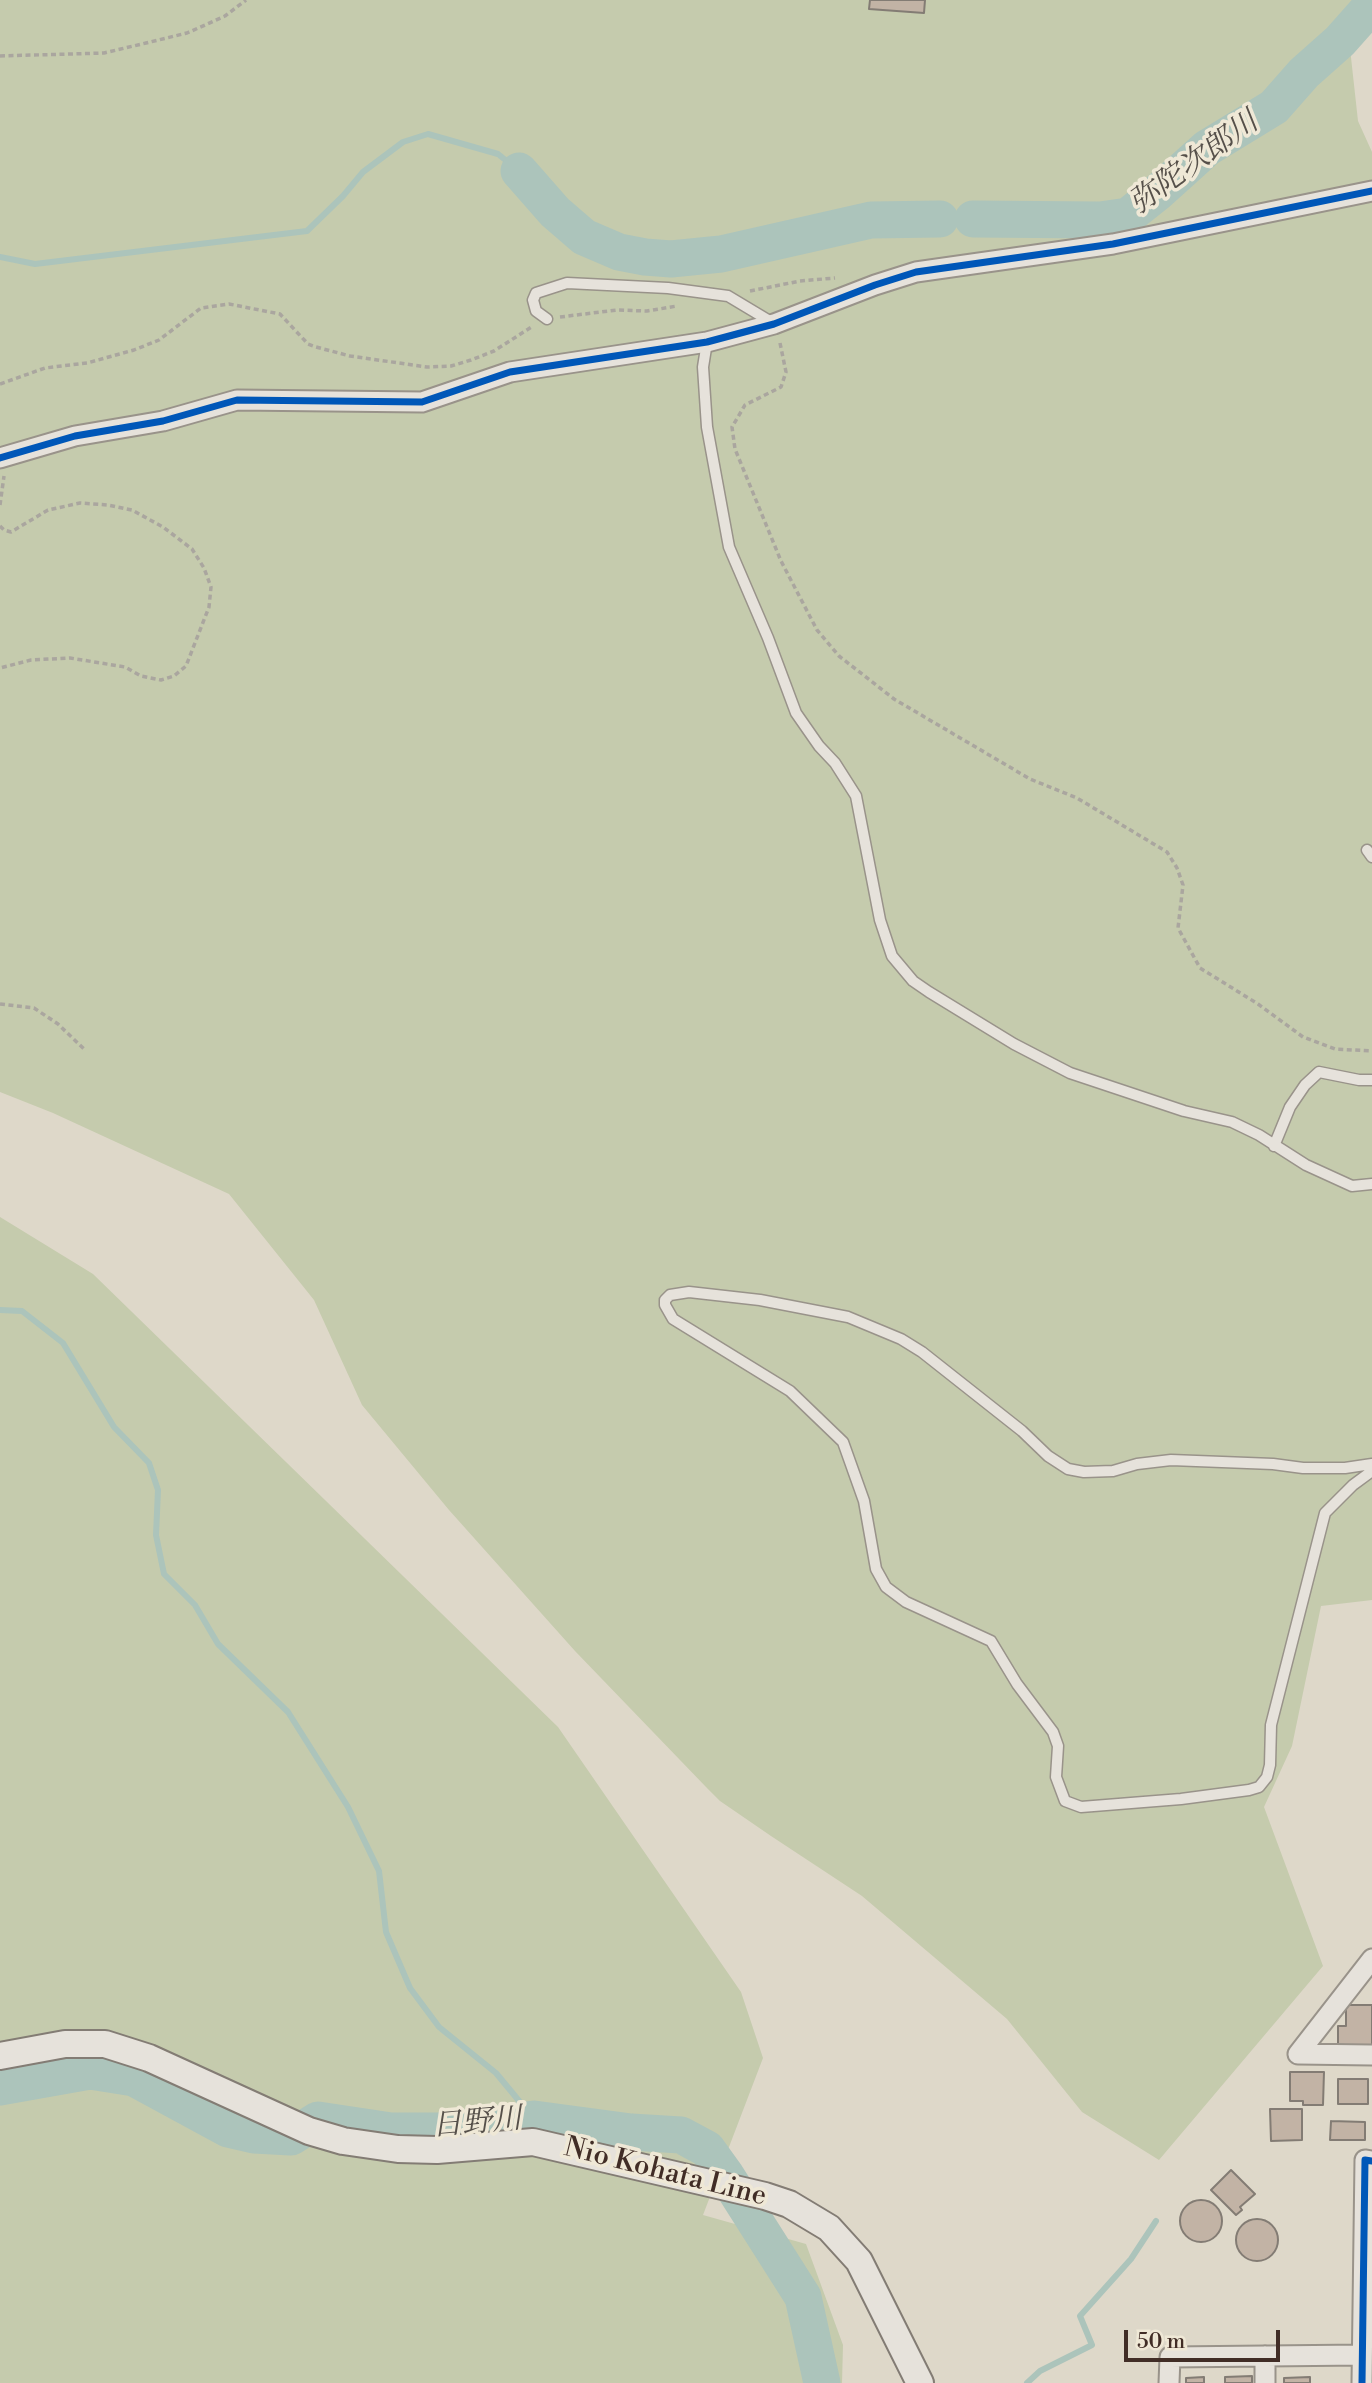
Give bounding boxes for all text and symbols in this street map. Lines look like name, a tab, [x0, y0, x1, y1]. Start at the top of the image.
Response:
water label: 弥陀次郎川	[1124, 105, 1266, 223]
water label: 日野川	[431, 2102, 523, 2146]
street label: Nio Kohata Line	[560, 2132, 770, 2214]
scale bar	[1127, 2316, 1283, 2360]
text: 50 m	[1137, 2329, 1185, 2355]

